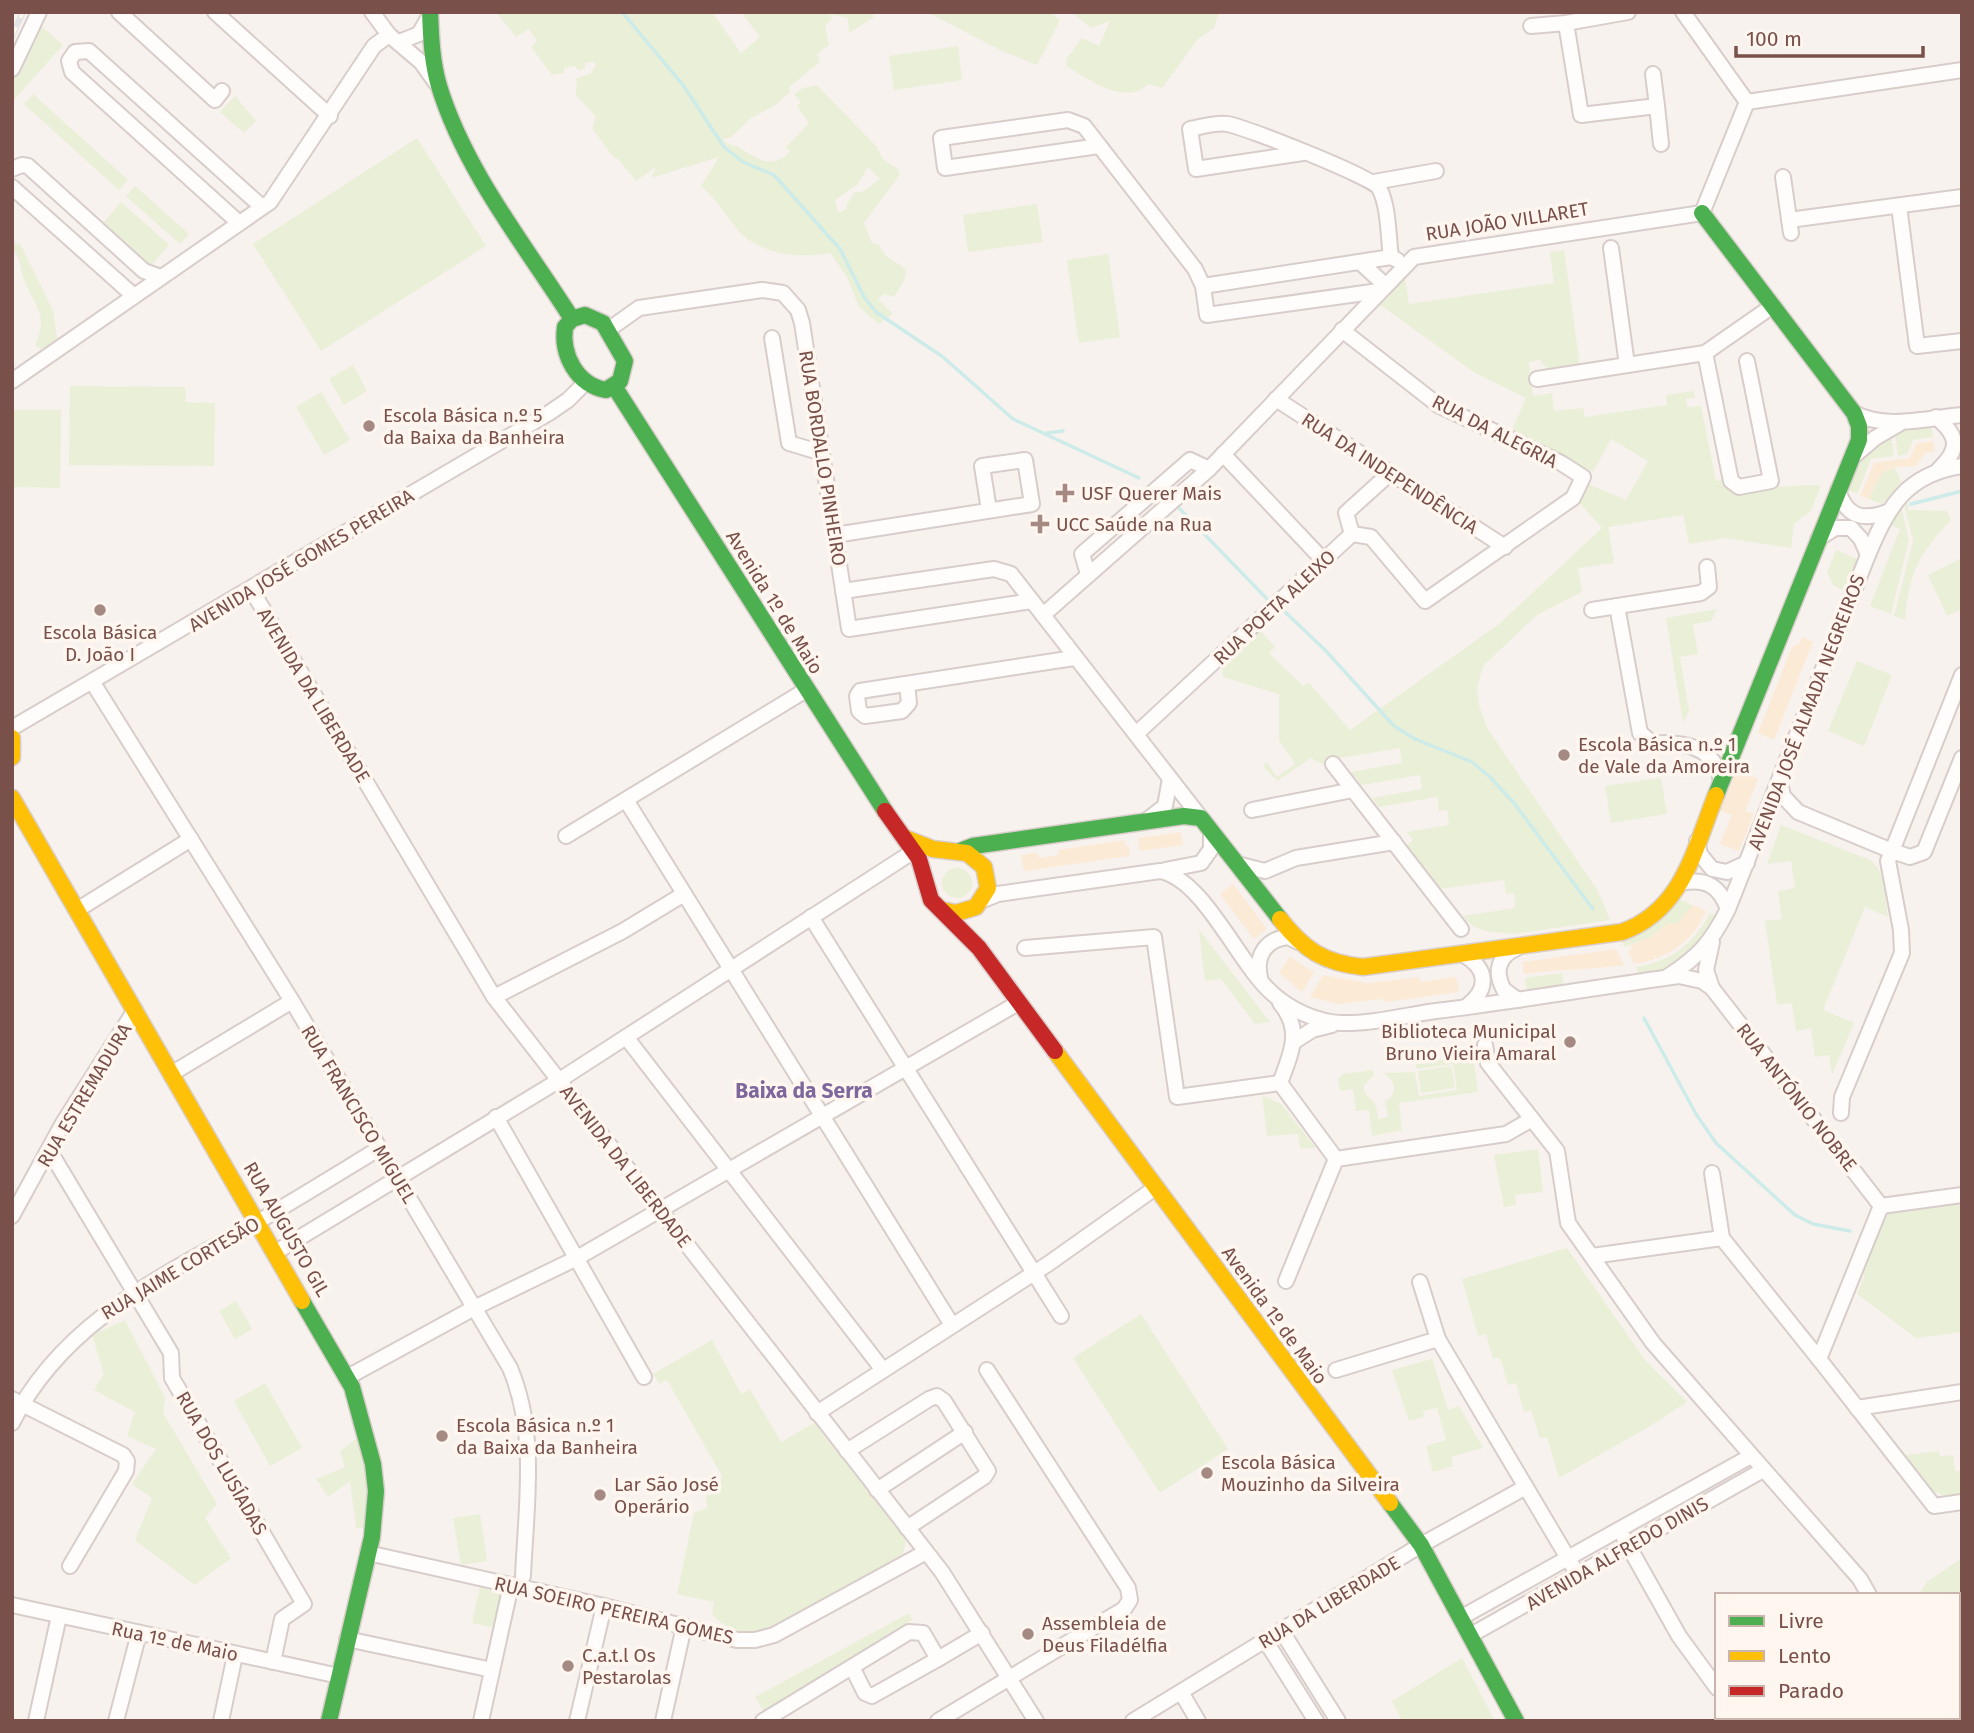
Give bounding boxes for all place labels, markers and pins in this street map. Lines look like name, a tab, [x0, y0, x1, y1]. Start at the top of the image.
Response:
place label: Escola Básica n.º 5 da Baixa da Banheira	[383, 404, 565, 449]
marker: Escola Básica n.º 5 da Baixa da Banheira	[361, 418, 377, 434]
place label: USF Querer Mais	[1081, 482, 1222, 505]
marker: USF Querer Mais	[1055, 483, 1075, 503]
place label: UCC Saúde na Rua	[1056, 513, 1212, 536]
marker: UCC Saúde na Rua	[1030, 514, 1050, 534]
marker: Escola Básica D. João I	[92, 602, 108, 618]
place label: Escola Básica D. João I	[43, 621, 157, 666]
place label: Escola Básica n.º 1 de Vale da Amoreira	[1578, 733, 1750, 778]
marker: Escola Básica n.º 1 de Vale da Amoreira	[1556, 747, 1572, 763]
place label: Biblioteca Municipal Bruno Vieira Amaral	[1381, 1020, 1556, 1065]
marker: Biblioteca Municipal Bruno Vieira Amaral	[1562, 1034, 1578, 1050]
place label: Escola Básica n.º 1 da Baixa da Banheira	[456, 1414, 638, 1459]
marker: Escola Básica n.º 1 da Baixa da Banheira	[434, 1428, 450, 1444]
place label: Escola Básica Mouzinho da Silveira	[1221, 1451, 1400, 1496]
marker: Escola Básica Mouzinho da Silveira	[1199, 1465, 1215, 1481]
place label: Lar São José Operário	[614, 1473, 719, 1518]
marker: Lar São José Operário	[592, 1487, 608, 1503]
place label: Assembleia de Deus Filadélfia	[1042, 1612, 1168, 1657]
marker: Assembleia de Deus Filadélfia	[1020, 1626, 1036, 1642]
place label: C.a.t.l Os Pestarolas	[582, 1644, 671, 1689]
marker: C.a.t.l Os Pestarolas	[560, 1658, 576, 1674]

